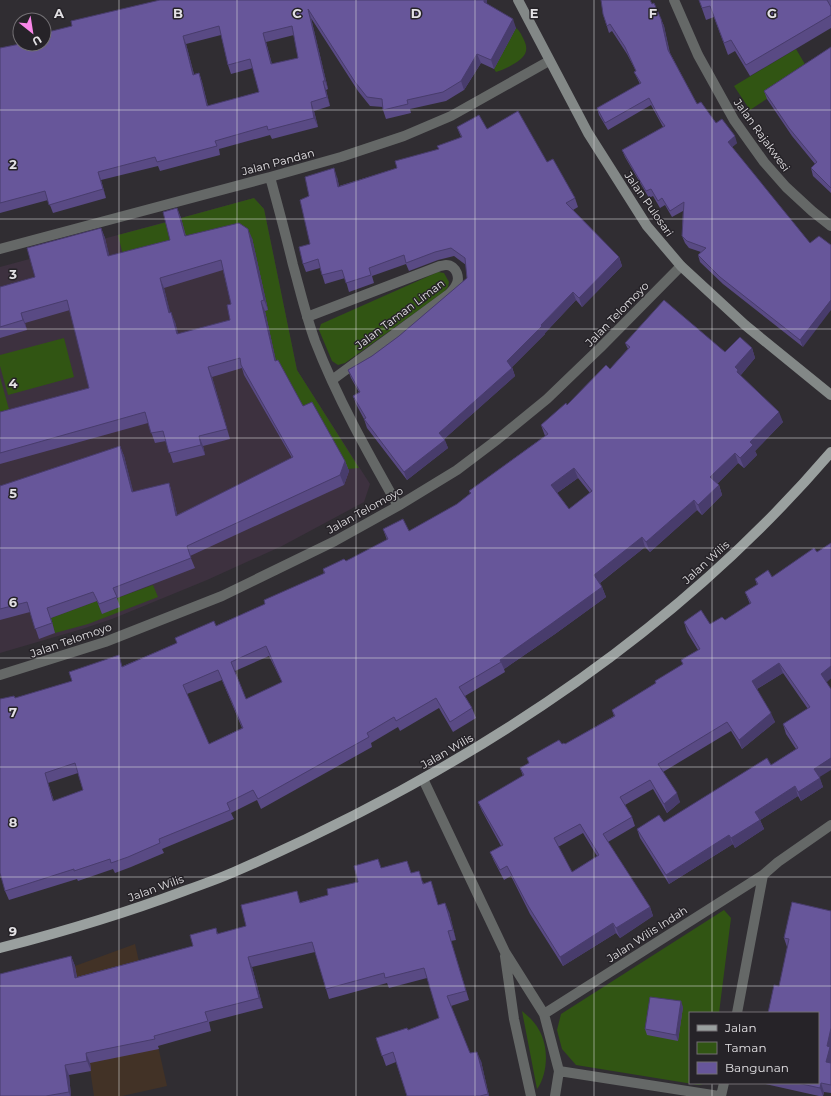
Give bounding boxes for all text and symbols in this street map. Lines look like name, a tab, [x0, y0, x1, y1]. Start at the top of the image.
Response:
text: A	[53, 5, 65, 21]
text: B	[173, 5, 183, 21]
text: C	[292, 5, 302, 21]
text: D	[411, 5, 422, 21]
text: E	[530, 5, 539, 21]
text: F	[649, 5, 657, 21]
text: G	[767, 5, 777, 21]
north arrow	[12, 12, 52, 52]
text: U	[30, 32, 44, 49]
street label: Jalan Rajakwesi	[730, 95, 793, 174]
street label: Jalan Pandan	[239, 146, 316, 179]
text: 2	[9, 156, 17, 172]
street label: Jalan Pulosari	[621, 168, 677, 239]
text: 3	[8, 266, 17, 282]
street label: Jalan Taman Liman	[352, 276, 447, 353]
street label: Jalan Telomoyo	[582, 278, 652, 350]
text: 4	[9, 375, 18, 391]
street label: Jalan Telomoyo	[324, 483, 406, 537]
text: 5	[9, 485, 17, 501]
street label: Jalan Wilis	[679, 537, 733, 587]
text: 6	[9, 594, 18, 610]
street label: Jalan Telomoyo	[28, 619, 114, 661]
text: 7	[9, 704, 17, 720]
street label: Jalan Wilis	[417, 730, 476, 772]
text: 8	[9, 814, 18, 830]
street label: Jalan Wilis	[125, 871, 186, 905]
street label: Jalan Wilis Indah	[603, 903, 690, 966]
text: 9	[9, 923, 17, 939]
legend	[689, 1012, 819, 1084]
text: Jalan	[724, 1020, 757, 1035]
text: Taman	[725, 1040, 767, 1055]
text: Bangunan	[725, 1060, 789, 1075]

